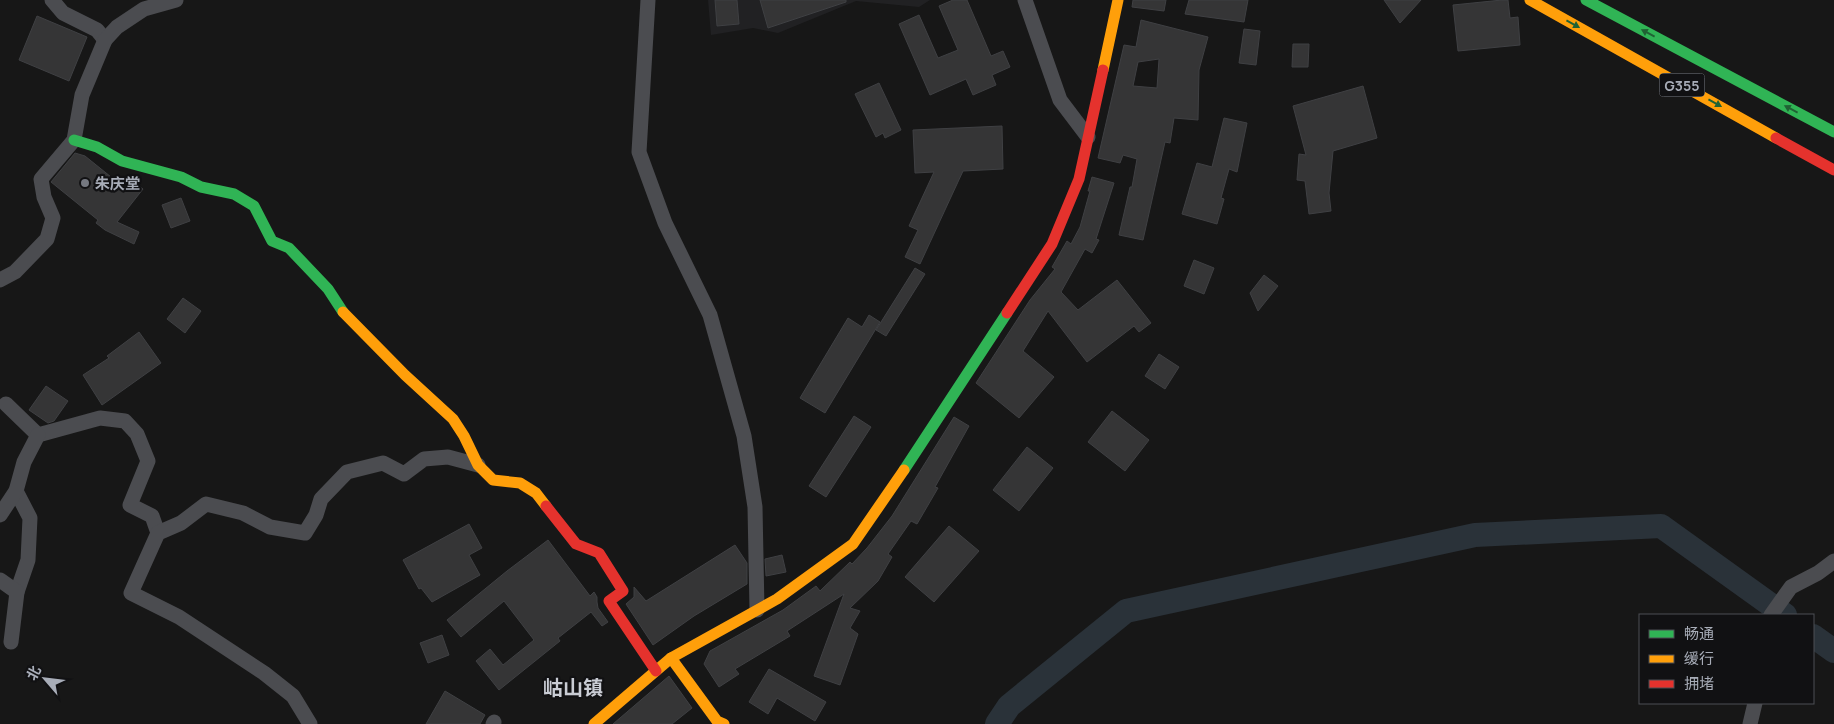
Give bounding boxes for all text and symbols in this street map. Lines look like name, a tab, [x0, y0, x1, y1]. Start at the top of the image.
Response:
one-way arrow	[1566, 19, 1580, 28]
one-way arrow	[1640, 29, 1655, 37]
road number: G355	[1660, 74, 1704, 96]
one-way arrow	[1708, 99, 1722, 107]
one-way arrow	[1784, 105, 1798, 114]
place label: 朱庆堂	[95, 173, 140, 194]
marker: 朱庆堂	[79, 177, 91, 189]
legend	[1639, 614, 1814, 704]
text: 畅通	[1684, 623, 1714, 644]
text: 缓行	[1684, 648, 1714, 669]
north arrow	[20, 654, 70, 704]
text: 北	[21, 662, 45, 683]
text: 拥堵	[1684, 673, 1714, 694]
district label: 岵山镇	[543, 674, 603, 701]

